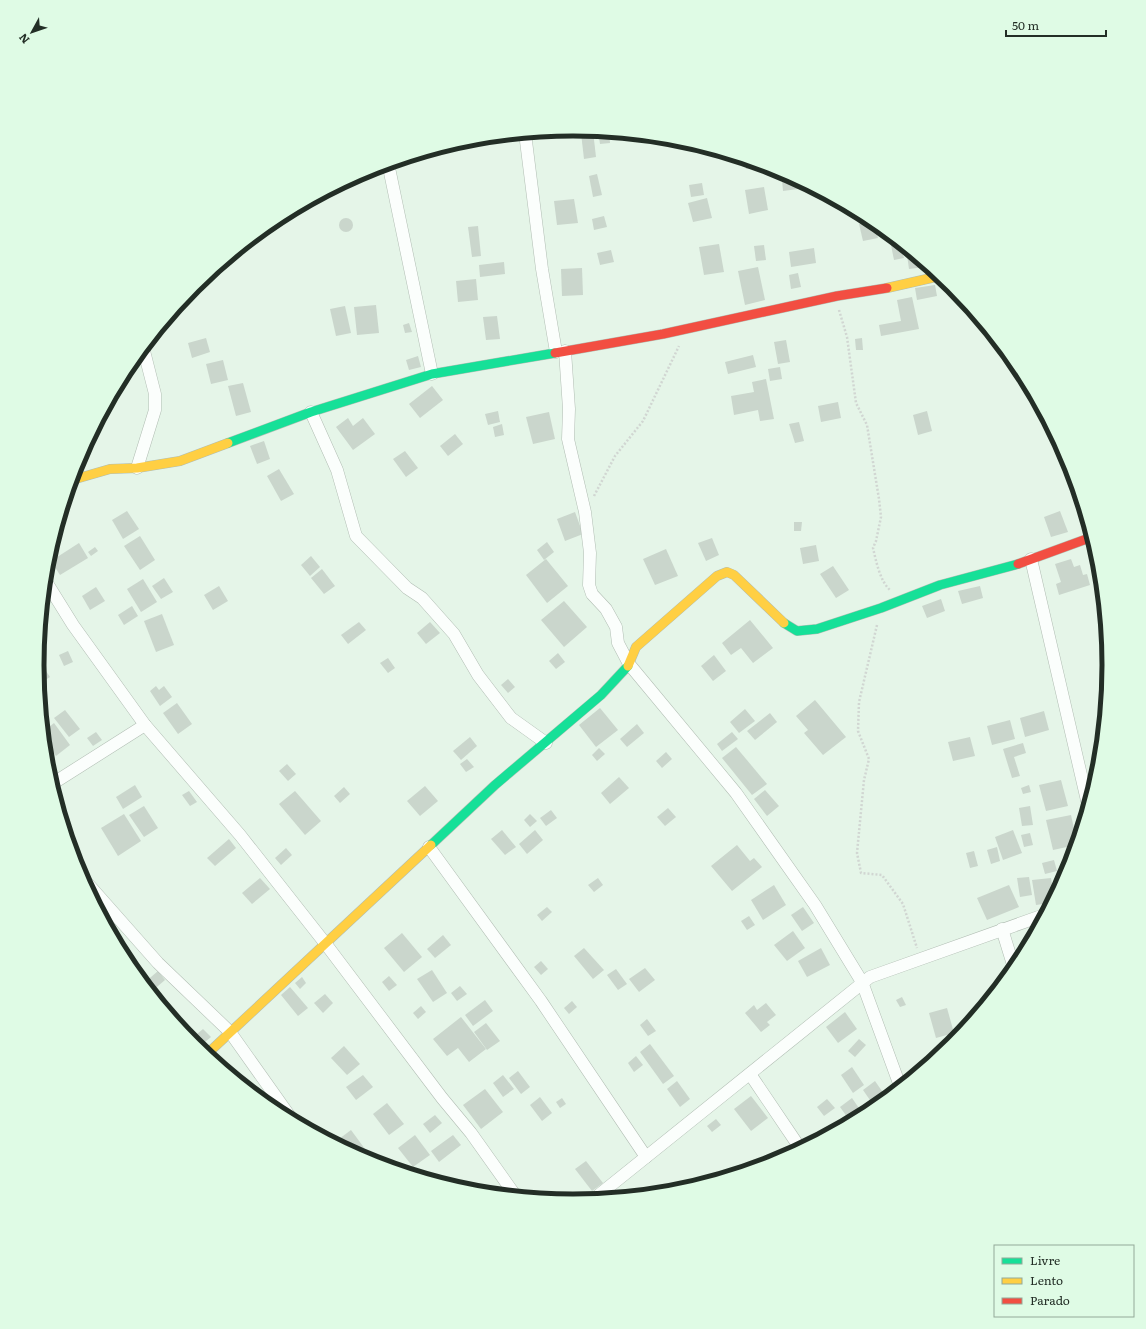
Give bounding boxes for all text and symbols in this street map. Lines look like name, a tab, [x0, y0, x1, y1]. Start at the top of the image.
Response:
north arrow	[12, 12, 52, 52]
scale bar	[1006, 12, 1106, 38]
text: 50 m	[1012, 16, 1039, 34]
text: N	[14, 30, 33, 48]
legend	[994, 1245, 1134, 1317]
text: Livre	[1030, 1251, 1060, 1269]
text: Lento	[1030, 1271, 1063, 1289]
text: Parado	[1030, 1291, 1070, 1309]

